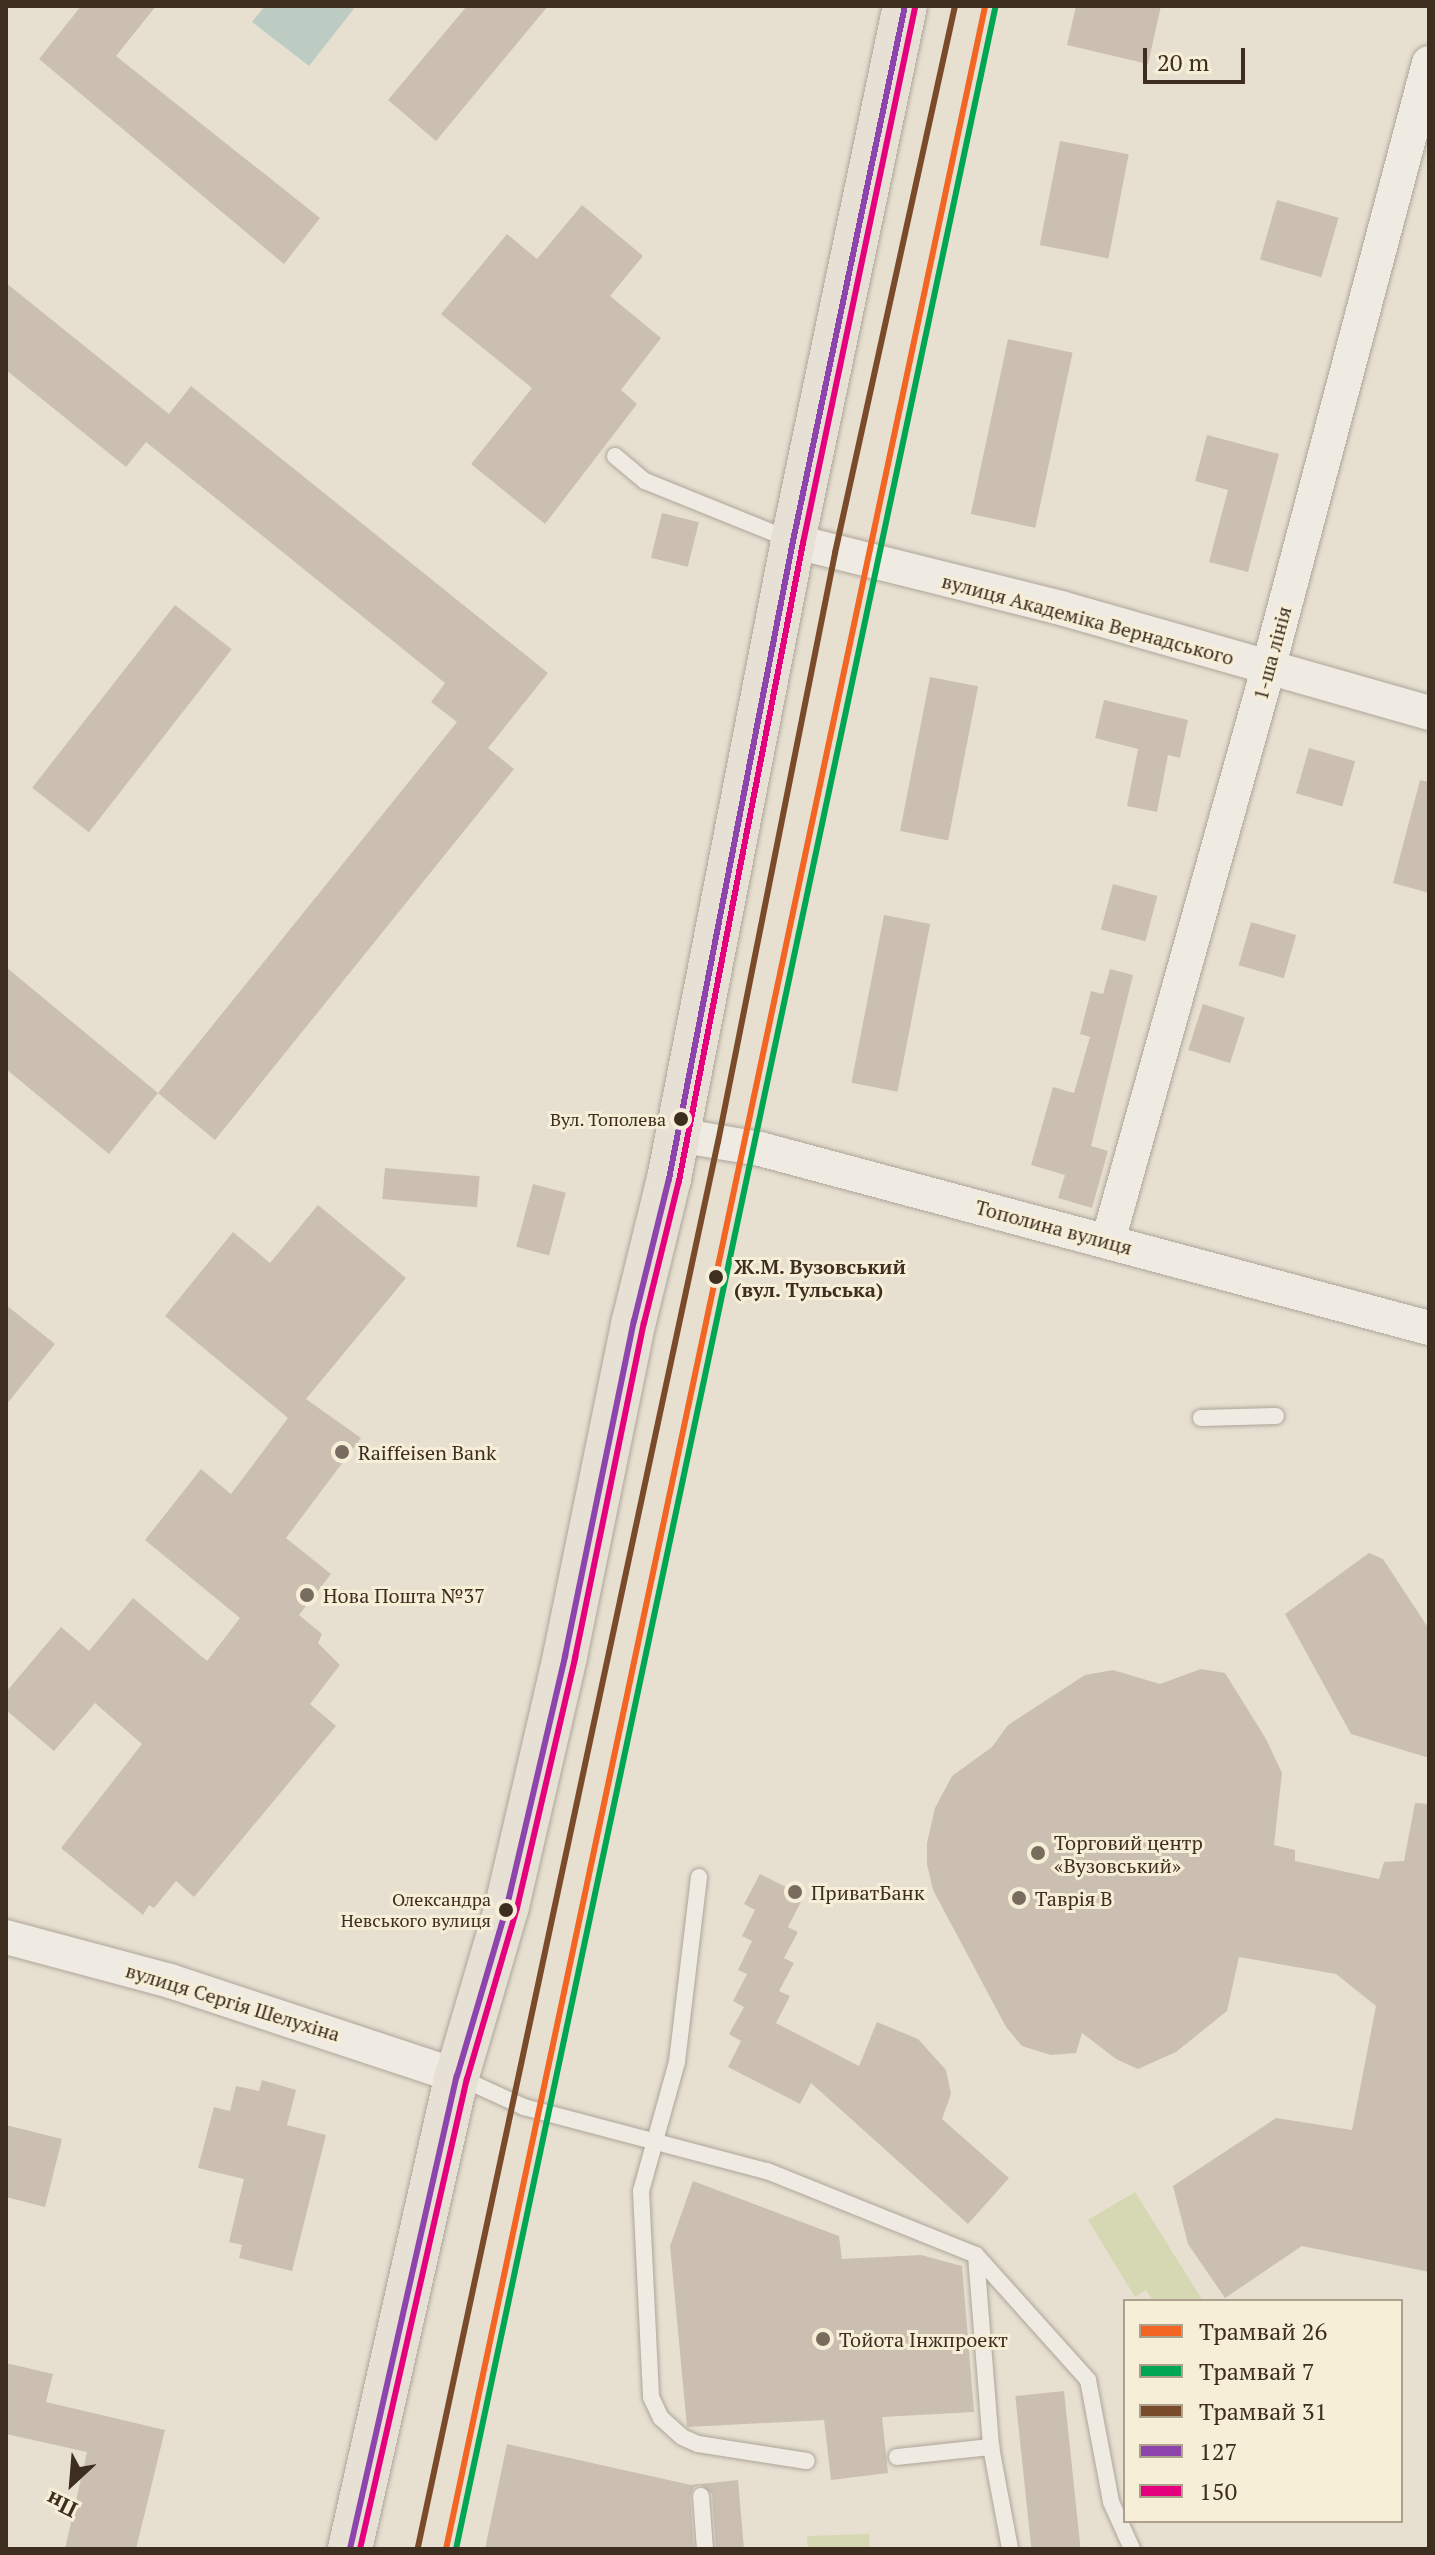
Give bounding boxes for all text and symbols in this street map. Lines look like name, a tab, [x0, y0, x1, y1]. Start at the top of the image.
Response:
scale bar	[1147, 32, 1249, 82]
text: 20 m	[1157, 46, 1209, 78]
street label: вулиця Академіка Вернадського	[939, 568, 1237, 670]
street label: 1-ша лінія	[1248, 603, 1296, 703]
place label: Вул. Тополева	[549, 1108, 666, 1130]
marker: Вул. Тополева	[673, 1111, 689, 1127]
street label: Тополина вулиця	[973, 1195, 1135, 1259]
place label: Ж.М. Вузовський (вул. Тульська)	[734, 1254, 907, 1301]
marker: Ж.М. Вузовський (вул. Тульська)	[705, 1266, 727, 1288]
place label: Raiffeisen Bank	[358, 1440, 496, 1464]
marker: Raiffeisen Bank	[333, 1443, 351, 1461]
place label: Нова Пошта №37	[323, 1583, 485, 1607]
marker: Нова Пошта №37	[298, 1586, 316, 1604]
place label: Торговий центр «Вузовський»	[1054, 1830, 1203, 1877]
marker: Торговий центр «Вузовський»	[1029, 1844, 1047, 1862]
place label: ПриватБанк	[811, 1880, 925, 1904]
marker: ПриватБанк	[786, 1883, 804, 1901]
place label: Таврія В	[1035, 1886, 1113, 1910]
place label: Олександра Невського вулиця	[341, 1889, 491, 1932]
marker: Таврія В	[1010, 1889, 1028, 1907]
marker: Олександра Невського вулиця	[498, 1902, 514, 1918]
street label: вулиця Сергія Шелухіна	[123, 1958, 343, 2046]
legend	[1123, 2299, 1403, 2523]
text: Трамвай 26	[1199, 2315, 1327, 2347]
place label: Тойота Інжпроект	[839, 2327, 1008, 2351]
marker: Тойота Інжпроект	[814, 2330, 832, 2348]
text: Трамвай 7	[1199, 2355, 1315, 2387]
text: Трамвай 31	[1199, 2395, 1327, 2427]
text: 127	[1199, 2435, 1237, 2467]
north arrow	[32, 2443, 112, 2523]
text: 150	[1199, 2475, 1237, 2507]
text: Пн	[41, 2485, 82, 2525]

